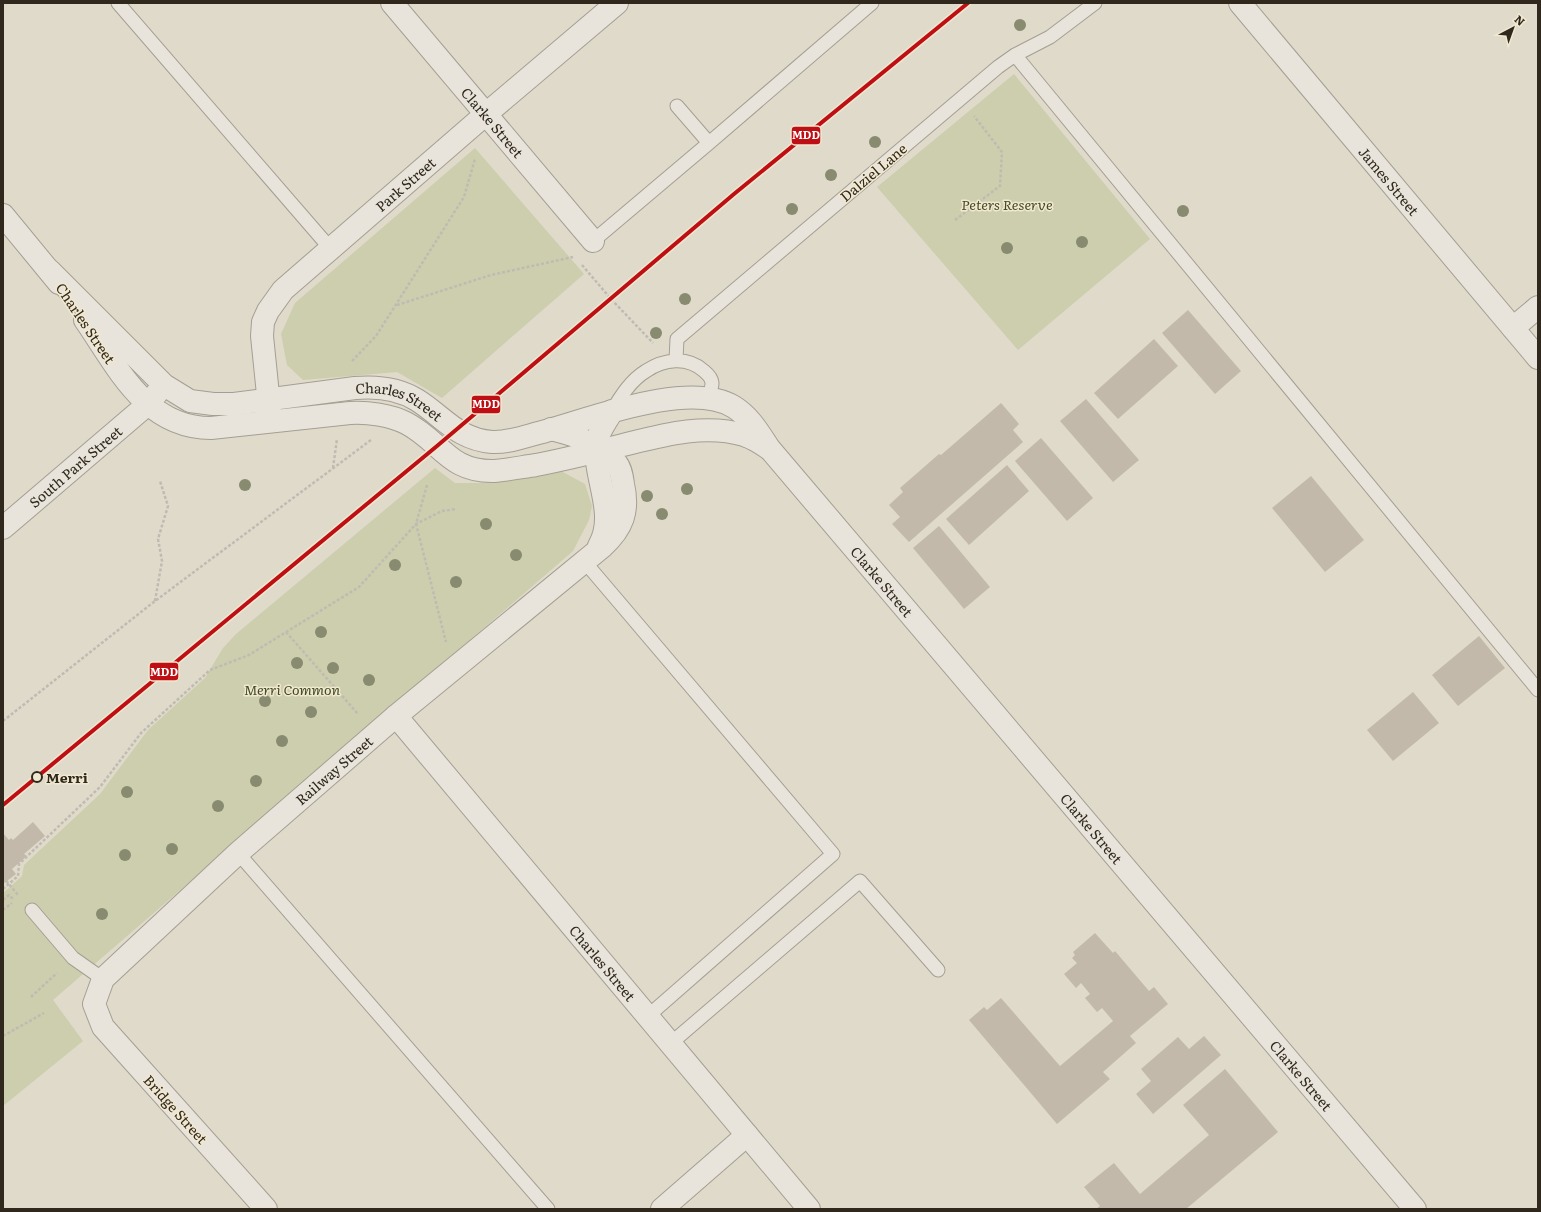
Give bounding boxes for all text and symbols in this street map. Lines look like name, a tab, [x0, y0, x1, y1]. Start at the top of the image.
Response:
north arrow	[1493, 8, 1533, 48]
text: N	[1511, 11, 1529, 29]
street label: Clarke Street	[457, 83, 528, 162]
line badge: MDD	[791, 126, 821, 145]
text: MDD	[792, 126, 820, 142]
street label: Dalziel Lane	[835, 138, 911, 206]
street label: James Street	[1354, 142, 1424, 220]
street label: Park Street	[371, 152, 440, 216]
park label: Peters Reserve	[961, 194, 1053, 214]
street label: Charles Street	[52, 279, 121, 368]
street label: Charles Street	[355, 377, 447, 426]
line badge: MDD	[471, 395, 501, 414]
text: MDD	[472, 395, 500, 411]
street label: South Park Street	[24, 421, 126, 512]
street label: Clarke Street	[846, 542, 918, 621]
line badge: MDD	[149, 662, 179, 681]
text: MDD	[150, 663, 178, 679]
park label: Merri Common	[244, 679, 341, 699]
street label: Railway Street	[291, 731, 377, 809]
place label: Merri	[46, 767, 88, 787]
marker: Merri	[31, 771, 43, 783]
street label: Clarke Street	[1056, 789, 1128, 868]
street label: Charles Street	[565, 921, 641, 1005]
street label: Clarke Street	[1266, 1036, 1337, 1115]
street label: Bridge Street	[140, 1070, 213, 1148]

